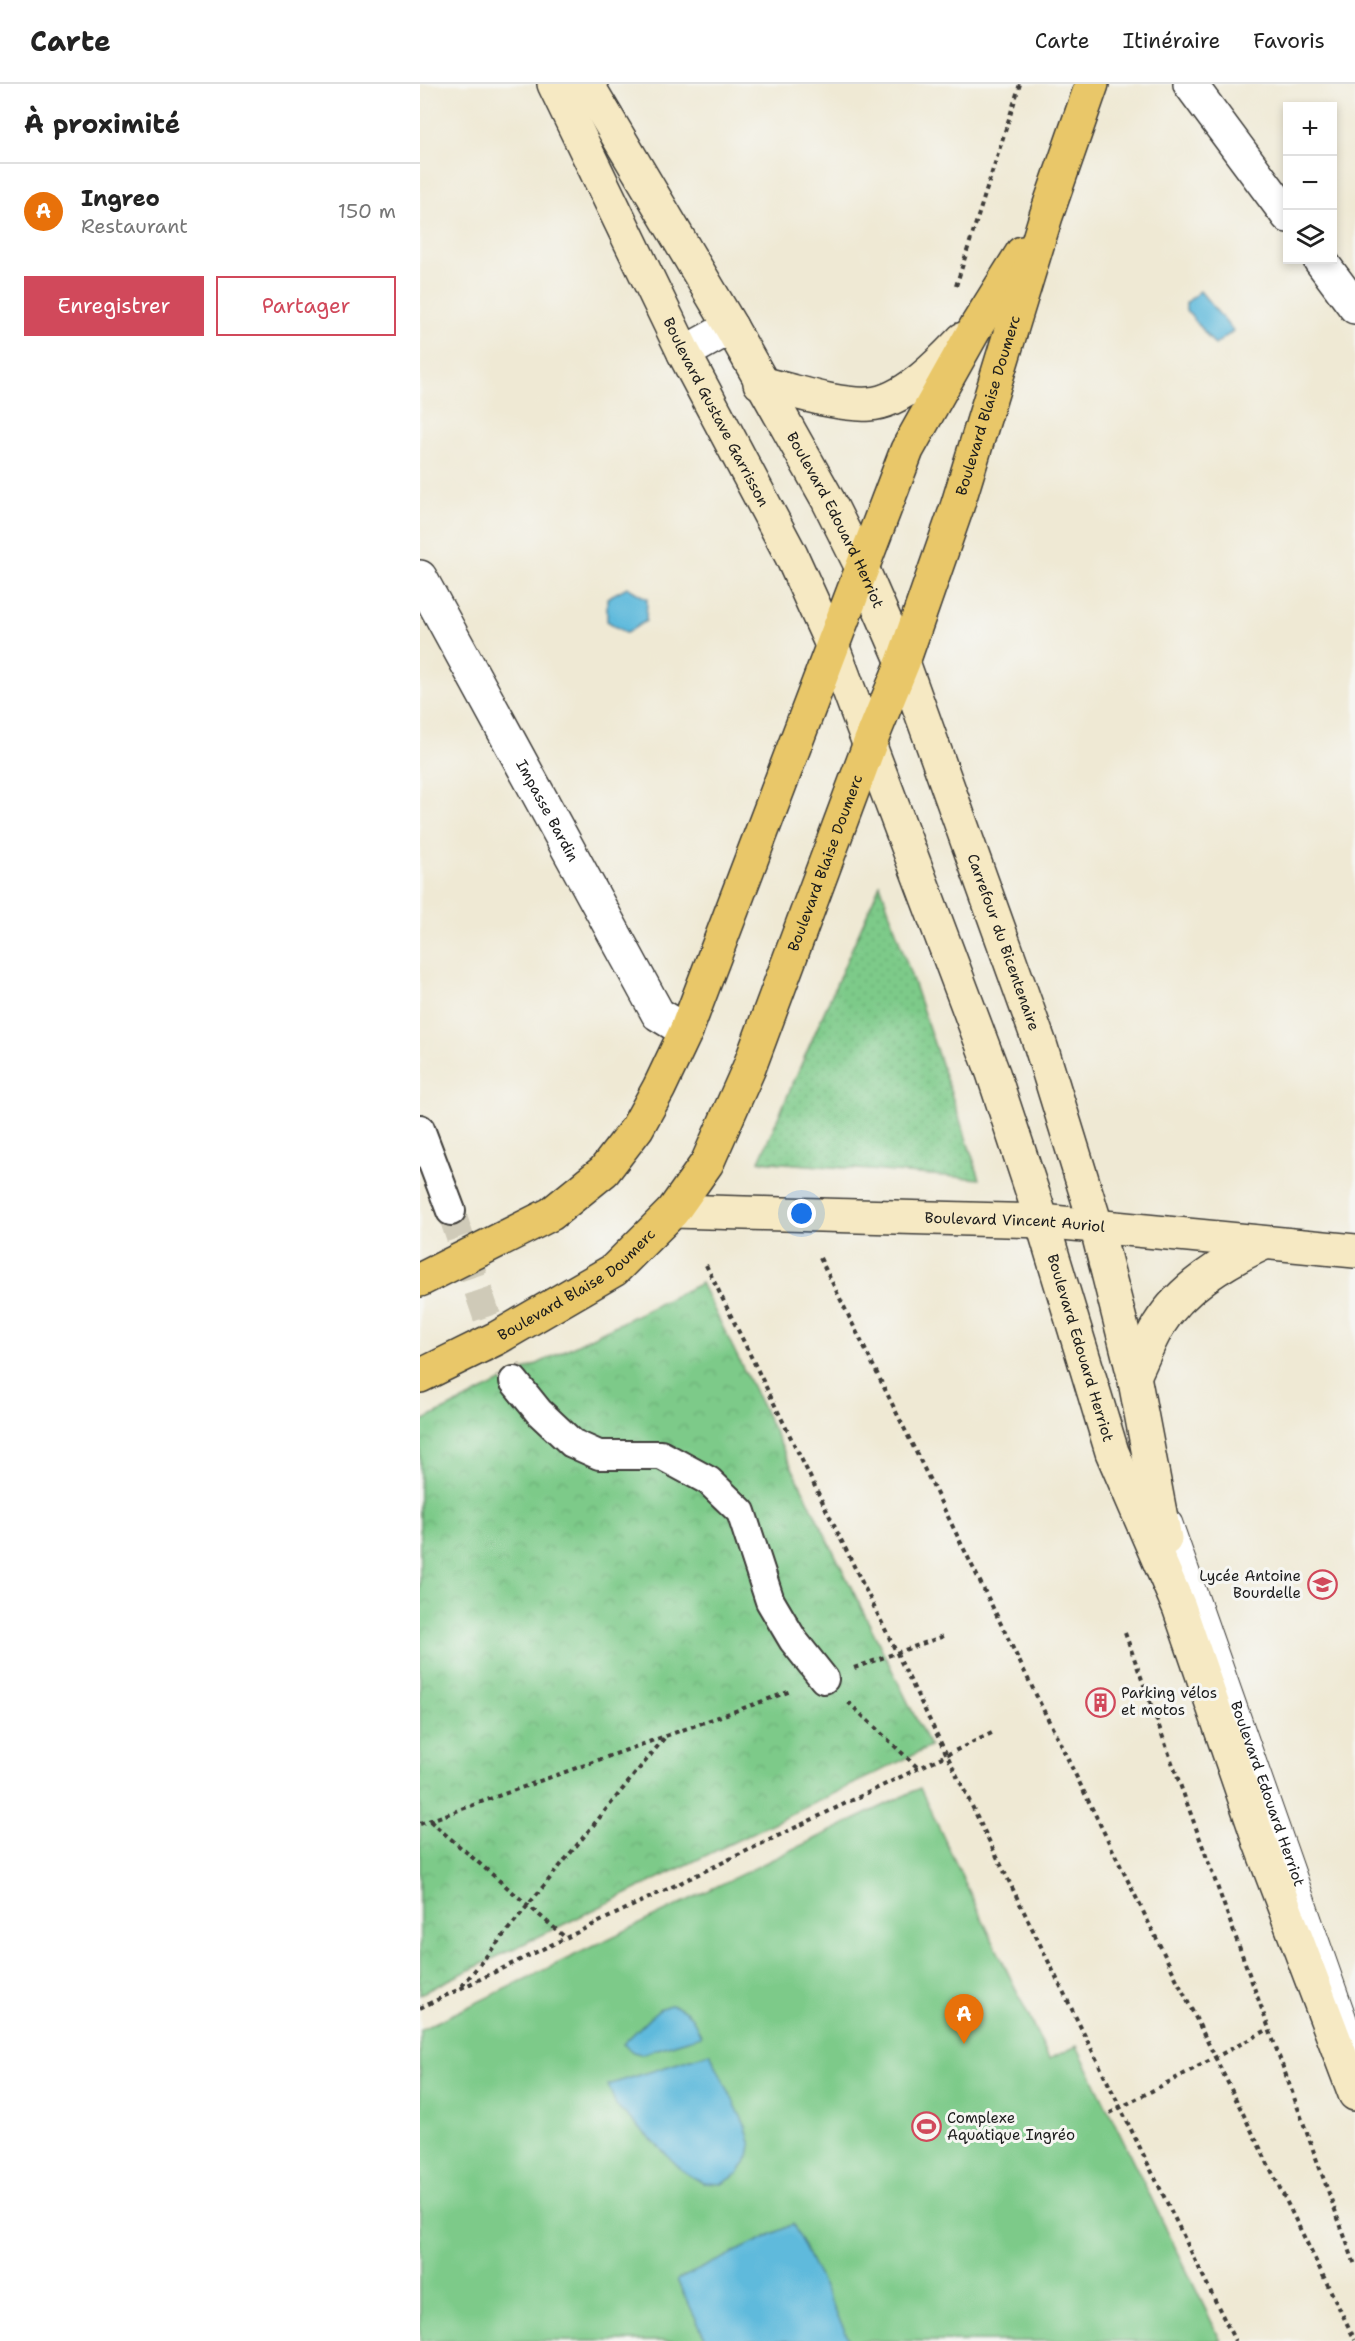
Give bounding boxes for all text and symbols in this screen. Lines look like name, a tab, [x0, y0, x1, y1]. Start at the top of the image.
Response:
text: Carte	[30, 22, 111, 60]
text: Carte	[1035, 27, 1090, 55]
text: Itinéraire	[1123, 27, 1220, 55]
text: Favoris	[1253, 27, 1325, 55]
map controls	[1283, 102, 1337, 264]
button: +	[1283, 102, 1337, 156]
text: À proximité	[24, 106, 180, 141]
button: −	[1283, 156, 1337, 210]
text: Ingreo	[81, 184, 160, 213]
text: A	[36, 198, 51, 224]
text: 150 m	[338, 198, 396, 224]
button: layers	[1283, 210, 1337, 264]
text: Restaurant	[81, 213, 188, 239]
button: Enregistrer	[24, 276, 204, 336]
button: Partager	[216, 276, 396, 336]
street label: Boulevard Blaise Doumerc	[951, 313, 1025, 498]
street label: Boulevard Gustave Garrisson	[658, 314, 774, 510]
street label: Boulevard Edouard Herriot	[782, 428, 888, 611]
street label: Impasse Bardin	[511, 756, 583, 865]
street label: Boulevard Blaise Doumerc	[783, 772, 867, 954]
street label: Carrefour du Bicentenaire	[963, 851, 1044, 1033]
your location	[787, 1199, 816, 1228]
street label: Boulevard Vincent Auriol	[924, 1208, 1106, 1237]
street label: Boulevard Blaise Doumerc	[494, 1224, 660, 1345]
street label: Boulevard Edouard Herriot	[1043, 1252, 1118, 1444]
place label: Lycée Antoine Bourdelle	[1199, 1566, 1301, 1603]
school or university icon: Lycée Antoine Bourdelle	[1306, 1569, 1338, 1601]
place label: Parking vélos et motos	[1121, 1683, 1217, 1720]
building icon: Parking vélos et motos	[1084, 1686, 1116, 1718]
street label: Boulevard Edouard Herriot	[1226, 1698, 1309, 1889]
pin: A	[944, 1994, 984, 2044]
place label: Complexe Aquatique Ingréo	[947, 2108, 1075, 2145]
sports icon: Complexe Aquatique Ingréo	[910, 2111, 942, 2143]

